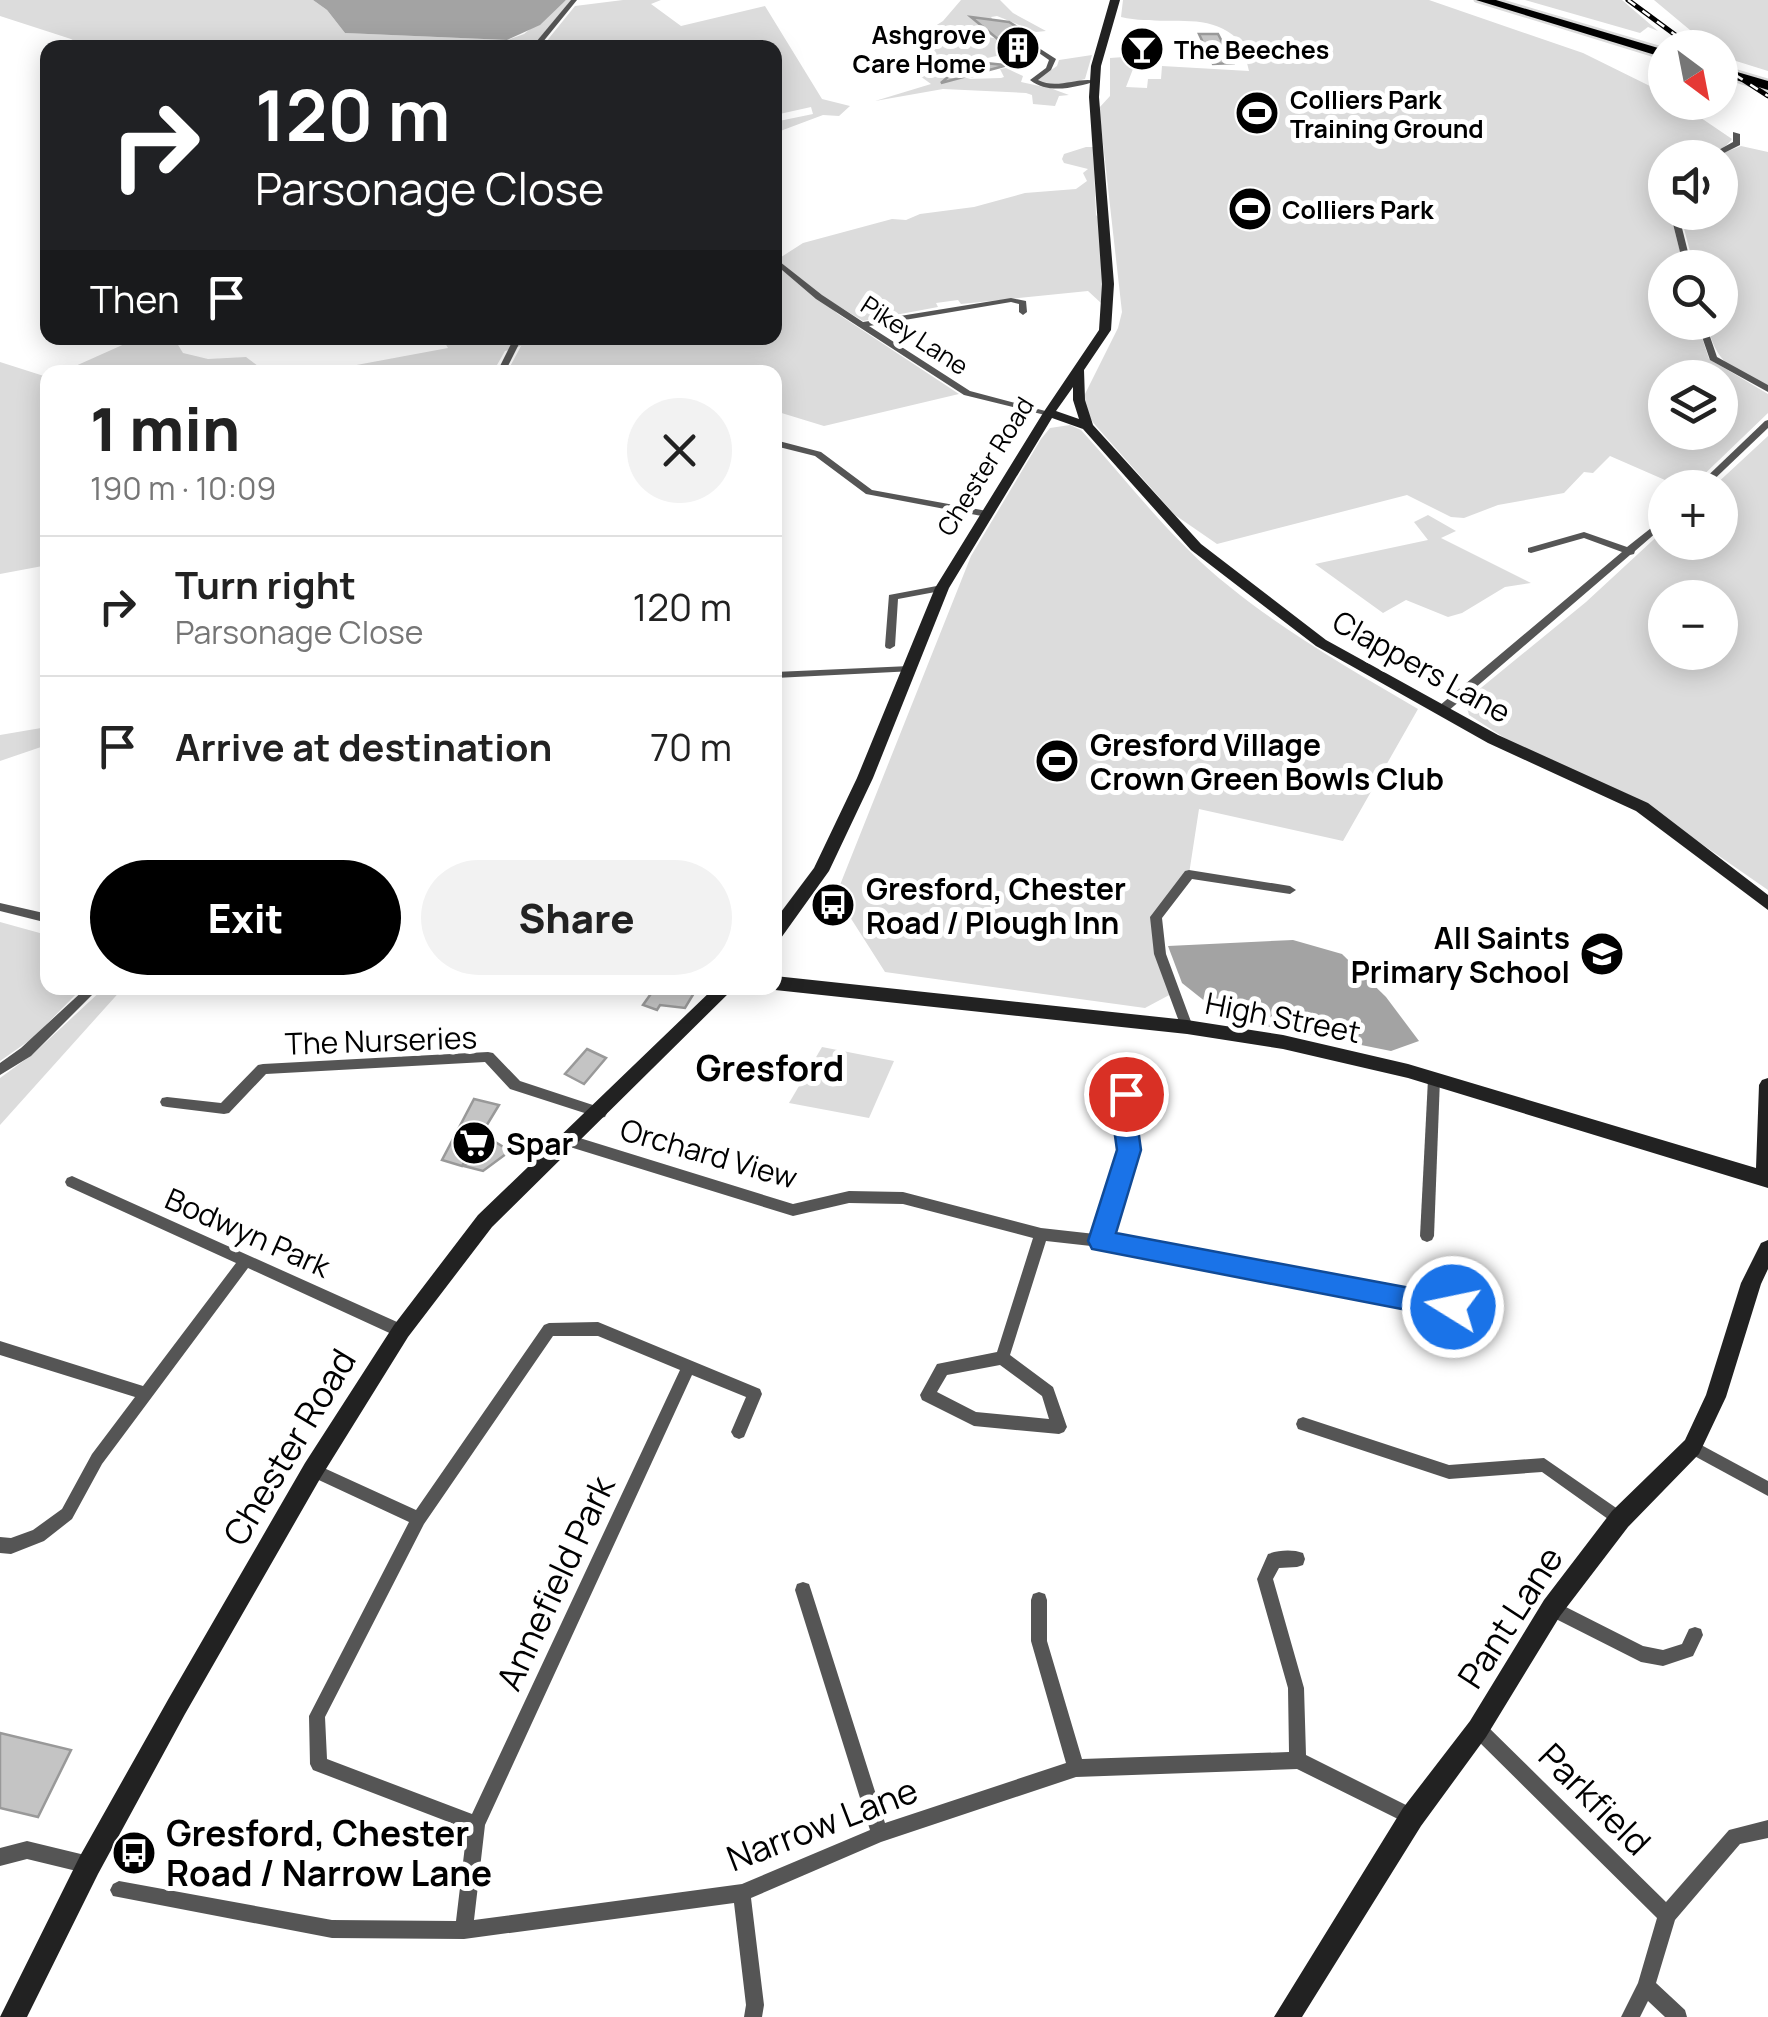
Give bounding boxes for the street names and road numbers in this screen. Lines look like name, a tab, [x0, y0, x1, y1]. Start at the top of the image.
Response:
street label: Pikey Lane	[854, 287, 976, 383]
street label: Chester Road	[928, 390, 1042, 542]
street label: Clappers Lane	[1326, 600, 1518, 732]
street label: High Street	[1202, 982, 1364, 1052]
street label: The Nurseries	[284, 1016, 478, 1064]
street label: Orchard View	[616, 1108, 802, 1198]
street label: Bodwyn Park	[159, 1177, 338, 1287]
street label: Chester Road	[212, 1340, 366, 1554]
street label: Annefield Park	[484, 1467, 626, 1698]
street label: Pant Lane	[1446, 1537, 1574, 1697]
street label: Parkfield	[1528, 1732, 1662, 1866]
street label: Narrow Lane	[720, 1766, 924, 1882]

